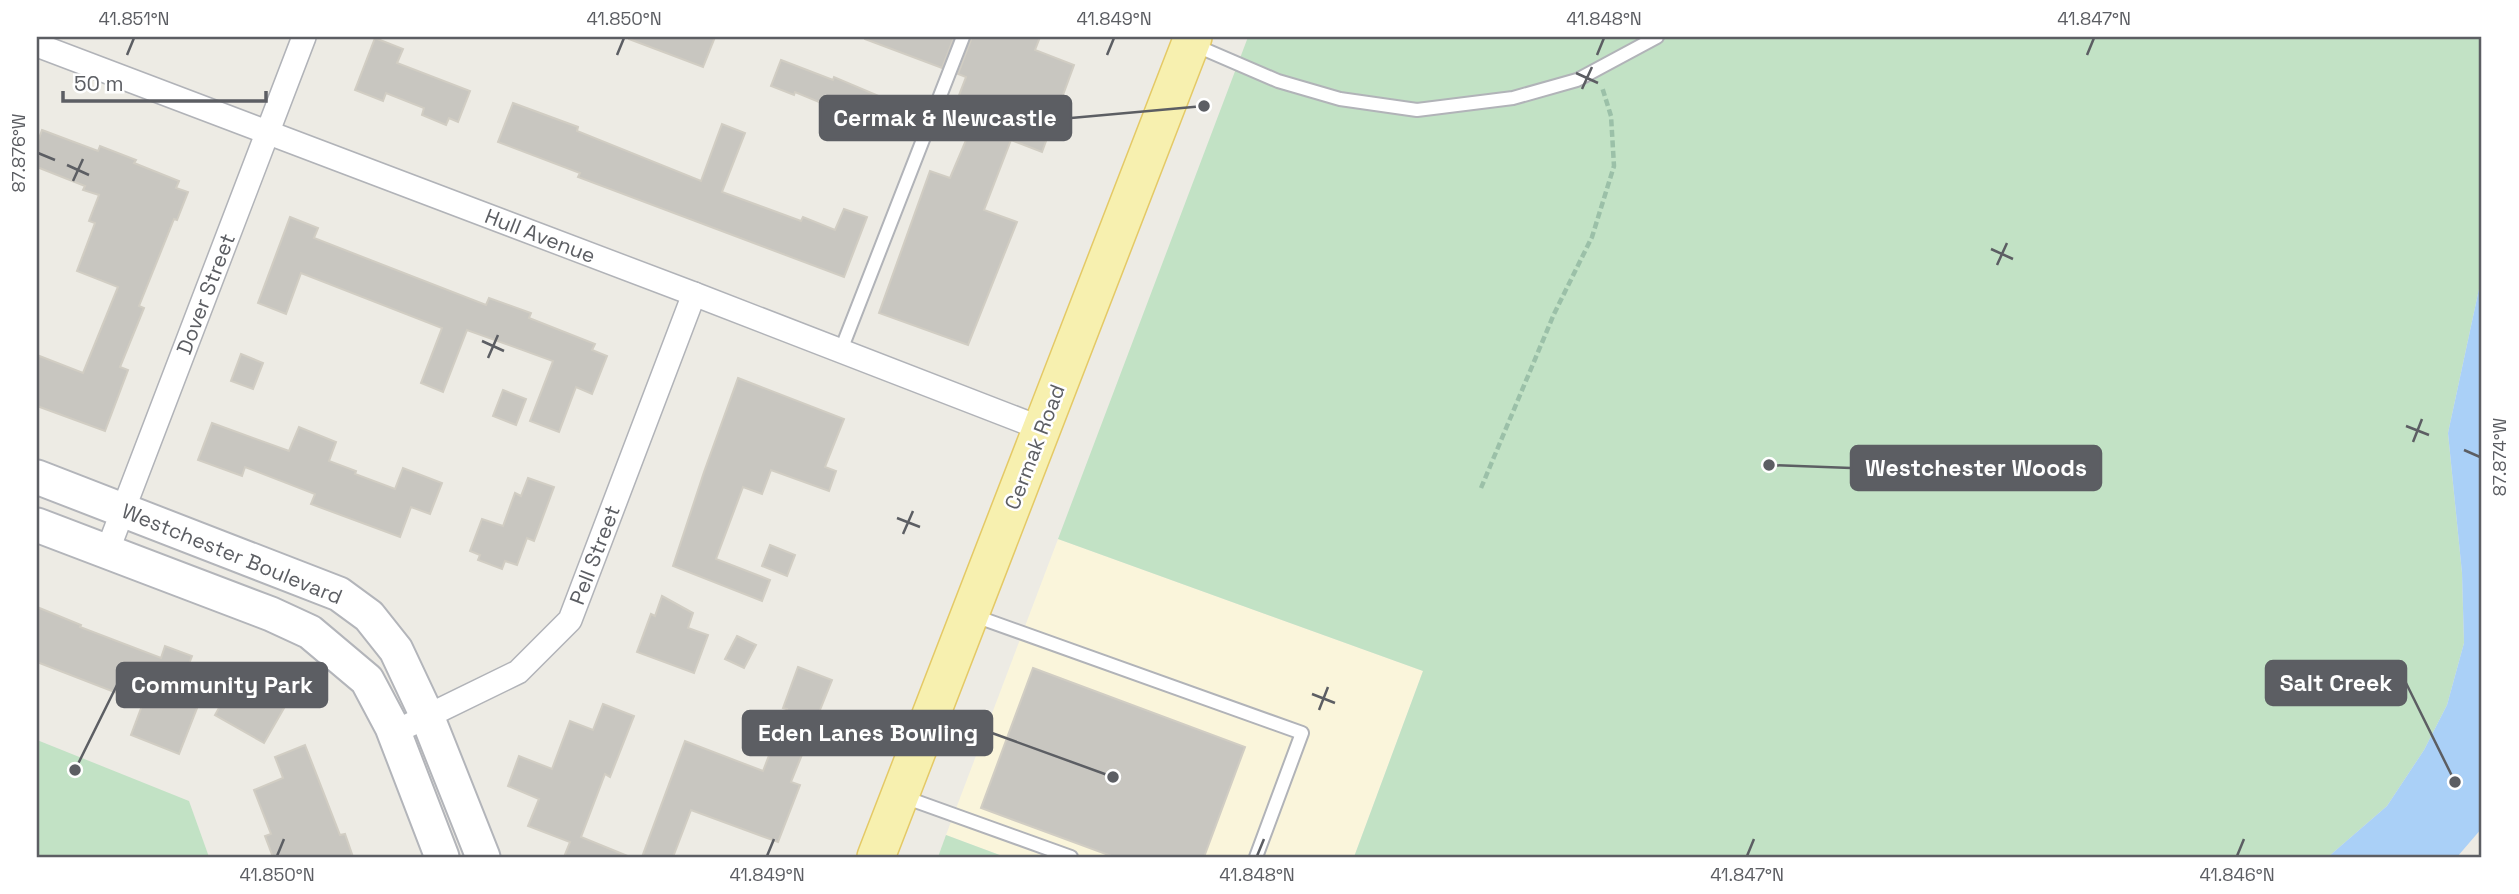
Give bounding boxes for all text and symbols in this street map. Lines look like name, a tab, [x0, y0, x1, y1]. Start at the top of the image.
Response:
text: 41.851°N	[99, 7, 169, 30]
text: 41.850°N	[586, 7, 662, 30]
text: 41.849°N	[1076, 7, 1152, 30]
text: 41.848°N	[1566, 7, 1642, 30]
text: 41.847°N	[2057, 7, 2131, 30]
scale bar	[63, 60, 266, 104]
text: 50 m	[74, 70, 124, 97]
callout: Cermak & Newcastle	[820, 96, 1071, 140]
text: Cermak & Newcastle	[833, 103, 1057, 133]
text: 87.876°W	[7, 113, 30, 193]
street label: Hull Avenue	[481, 202, 599, 269]
street label: Dover Street	[170, 230, 241, 358]
street label: Cermak Road	[998, 380, 1071, 513]
text: 87.874°W	[2488, 418, 2511, 496]
callout: Westchester Woods	[1851, 446, 2101, 490]
text: Westchester Woods	[1865, 453, 2087, 483]
street label: Westchester Boulevard	[118, 497, 346, 610]
street label: Pell Street	[563, 501, 626, 608]
callout: Salt Creek	[2266, 661, 2406, 705]
callout: Community Park	[117, 663, 327, 707]
text: Salt Creek	[2280, 668, 2392, 698]
text: Community Park	[131, 670, 313, 700]
callout: Eden Lanes Bowling	[743, 711, 992, 755]
text: Eden Lanes Bowling	[758, 718, 978, 748]
text: 41.850°N	[239, 863, 315, 886]
text: 41.849°N	[729, 863, 805, 886]
text: 41.848°N	[1219, 863, 1295, 886]
text: 41.847°N	[1710, 863, 1784, 886]
text: 41.846°N	[2199, 863, 2275, 886]

